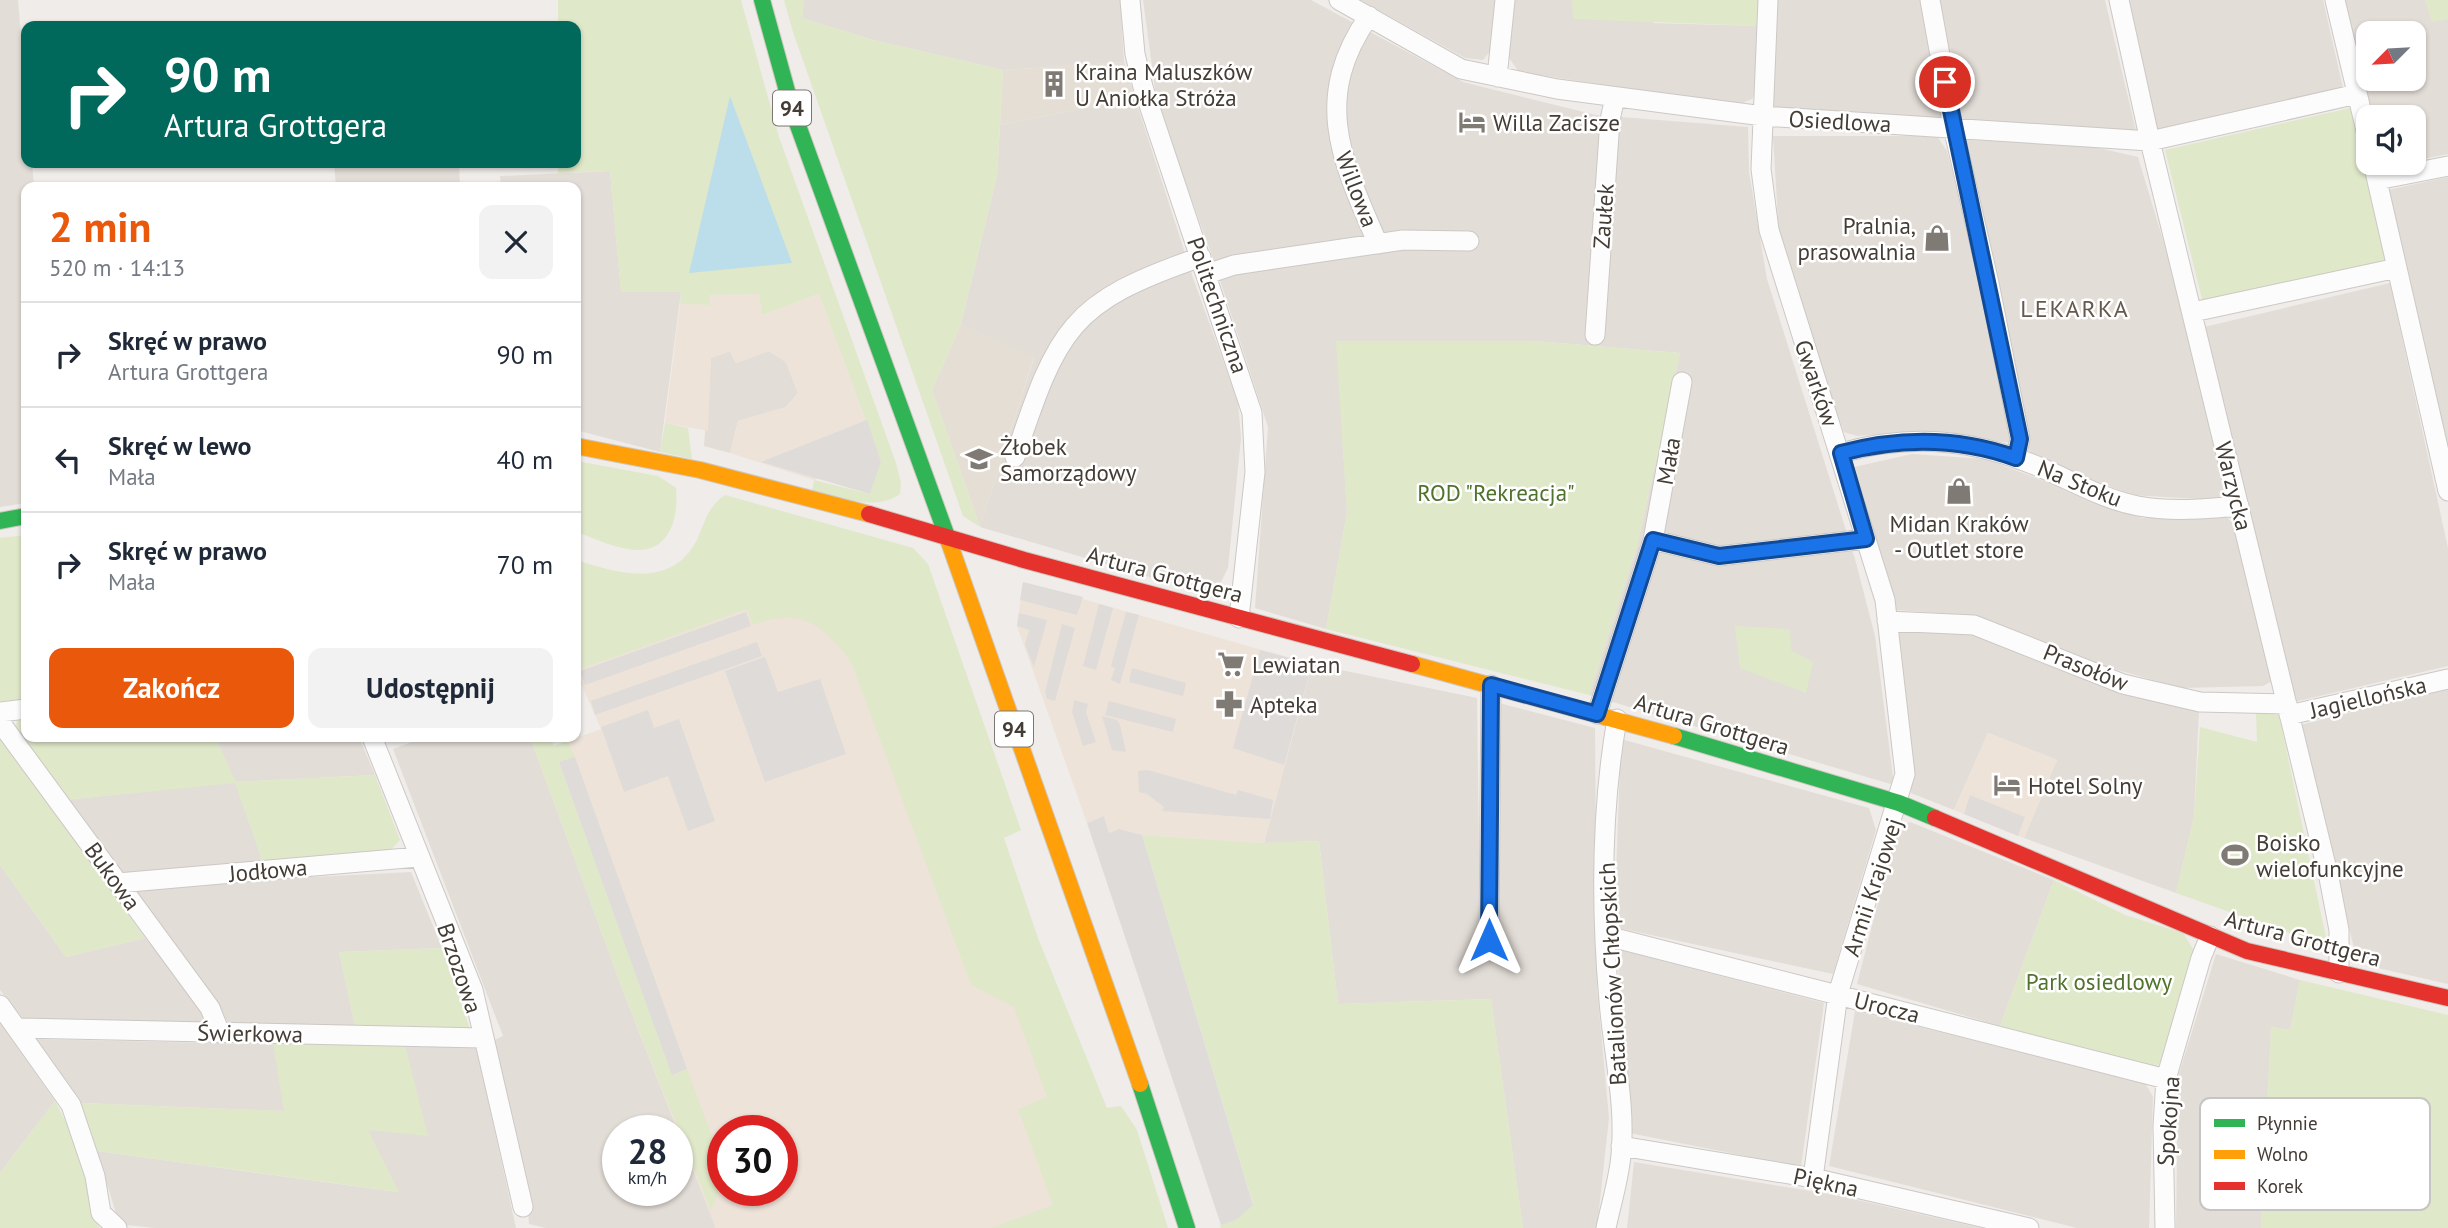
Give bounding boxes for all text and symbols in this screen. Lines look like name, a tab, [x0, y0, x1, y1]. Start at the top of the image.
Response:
north arrow	[2356, 21, 2426, 91]
map controls	[2356, 21, 2426, 175]
text: 90 m	[164, 42, 271, 106]
icon: right	[49, 49, 140, 140]
pin	[1915, 52, 1975, 112]
place label: Kraina Maluszków U Aniołka Stróża	[1075, 57, 1252, 112]
icon: arrive	[1926, 63, 1964, 101]
building icon: Kraina Maluszków U Aniołka Stróża	[1039, 69, 1069, 99]
road number: 94	[773, 90, 811, 126]
text: Artura Grottgera	[164, 104, 387, 146]
street label: Osiedlowa	[1788, 104, 1892, 138]
button: sound	[2356, 105, 2426, 175]
hotel icon: Willa Zacisze	[1457, 107, 1487, 137]
place label: Willa Zacisze	[1493, 108, 1620, 137]
street label: Willowa	[1329, 147, 1385, 231]
street label: Zaułek	[1586, 182, 1620, 250]
text: 2 min	[49, 199, 151, 254]
button: close	[479, 205, 553, 279]
place label: Pralnia, prasowalnia	[1797, 211, 1916, 266]
shop icon: Pralnia, prasowalnia	[1922, 223, 1952, 253]
street label: Politechniczna	[1181, 233, 1255, 377]
text: 520 m · 14:13	[49, 253, 185, 282]
district label: LEKARKA	[2020, 293, 2130, 324]
text: Skręć w prawo	[108, 324, 267, 357]
icon: right	[49, 336, 87, 374]
street label: Gwarków	[1789, 336, 1845, 430]
text: 90 m	[497, 338, 553, 371]
text: Artura Grottgera	[108, 357, 268, 386]
text: Skręć w lewo	[108, 429, 252, 462]
place label: Żłobek Samorządowy	[1000, 432, 1137, 487]
street label: Mała	[1650, 435, 1686, 487]
street label: Warzycka	[2209, 439, 2259, 533]
icon: left	[49, 441, 87, 479]
text: 40 m	[497, 443, 553, 476]
school or university icon: Żłobek Samorządowy	[964, 444, 994, 474]
street label: Na Stoku	[2034, 453, 2126, 513]
text: Mała	[108, 462, 156, 491]
shop icon: Midan Kraków - Outlet store	[1944, 476, 1974, 506]
park label: ROD "Rekreacja"	[1417, 478, 1575, 507]
place label: Midan Kraków - Outlet store	[1889, 509, 2029, 564]
text: Skręć w prawo	[108, 534, 267, 567]
street label: Artura Grottgera	[1084, 539, 1246, 609]
icon: right	[49, 546, 87, 584]
text: 70 m	[497, 548, 553, 581]
text: Mała	[108, 567, 156, 596]
street label: Prasołów	[2039, 637, 2133, 697]
button: Zakończ	[49, 648, 294, 728]
button: Udostępnij	[308, 648, 553, 728]
supermarket icon: Lewiatan	[1216, 649, 1246, 679]
place label: Lewiatan	[1252, 650, 1340, 679]
street label: Jagiellońska	[2306, 670, 2429, 725]
street label: Artura Grottgera	[1631, 687, 1793, 761]
pharmacy icon: Apteka	[1214, 689, 1244, 719]
place label: Apteka	[1250, 690, 1318, 719]
road number: 94	[995, 712, 1033, 746]
hotel icon: Hotel Solny	[1992, 770, 2022, 800]
place label: Hotel Solny	[2028, 771, 2143, 800]
street label: Armii Krajowej	[1836, 814, 1908, 960]
place label: Boisko wielofunkcyjne	[2256, 828, 2404, 883]
street label: Bukowa	[79, 836, 147, 916]
sports icon: Boisko wielofunkcyjne	[2220, 840, 2250, 870]
street label: Jodłowa	[227, 852, 308, 888]
street label: Batalionów Chłopskich	[1592, 862, 1632, 1086]
position arrow	[1452, 903, 1526, 977]
street label: Artura Grottgera	[2222, 903, 2384, 973]
street label: Brzozowa	[431, 919, 489, 1017]
park label: Park osiedlowy	[2026, 967, 2173, 996]
street label: Urocza	[1851, 985, 1923, 1029]
street label: Świerkowa	[197, 1018, 303, 1048]
street label: Spokojna	[2150, 1075, 2186, 1167]
legend	[2200, 1098, 2430, 1210]
text: Płynnie	[2257, 1111, 2318, 1135]
speed limit sign: 30	[707, 1115, 798, 1206]
text: 28	[628, 1128, 667, 1174]
text: Wolno	[2257, 1142, 2308, 1166]
street label: Piękna	[1791, 1161, 1861, 1203]
text: km/h	[628, 1166, 667, 1189]
text: Korek	[2257, 1174, 2303, 1198]

